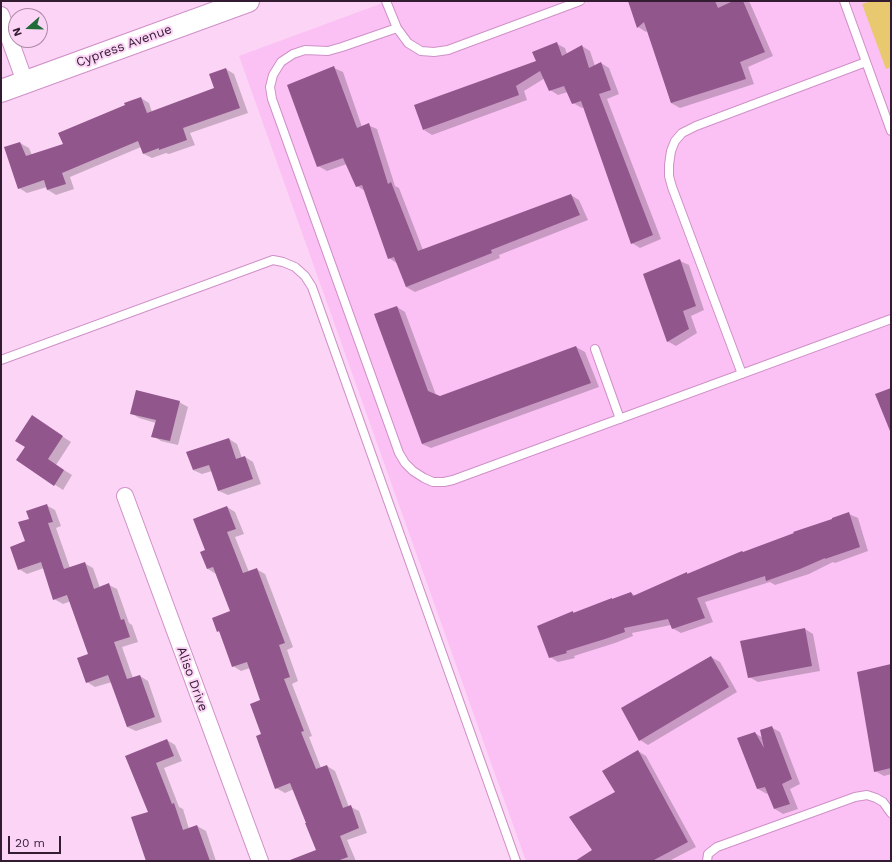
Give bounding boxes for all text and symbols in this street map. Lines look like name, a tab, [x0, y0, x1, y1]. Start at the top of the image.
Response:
north arrow	[8, 8, 48, 48]
street label: Cypress Avenue	[74, 21, 174, 71]
text: N	[10, 26, 25, 38]
street label: Aliso Drive	[173, 645, 211, 713]
scale bar	[10, 828, 63, 854]
text: 20 m	[15, 836, 45, 850]

